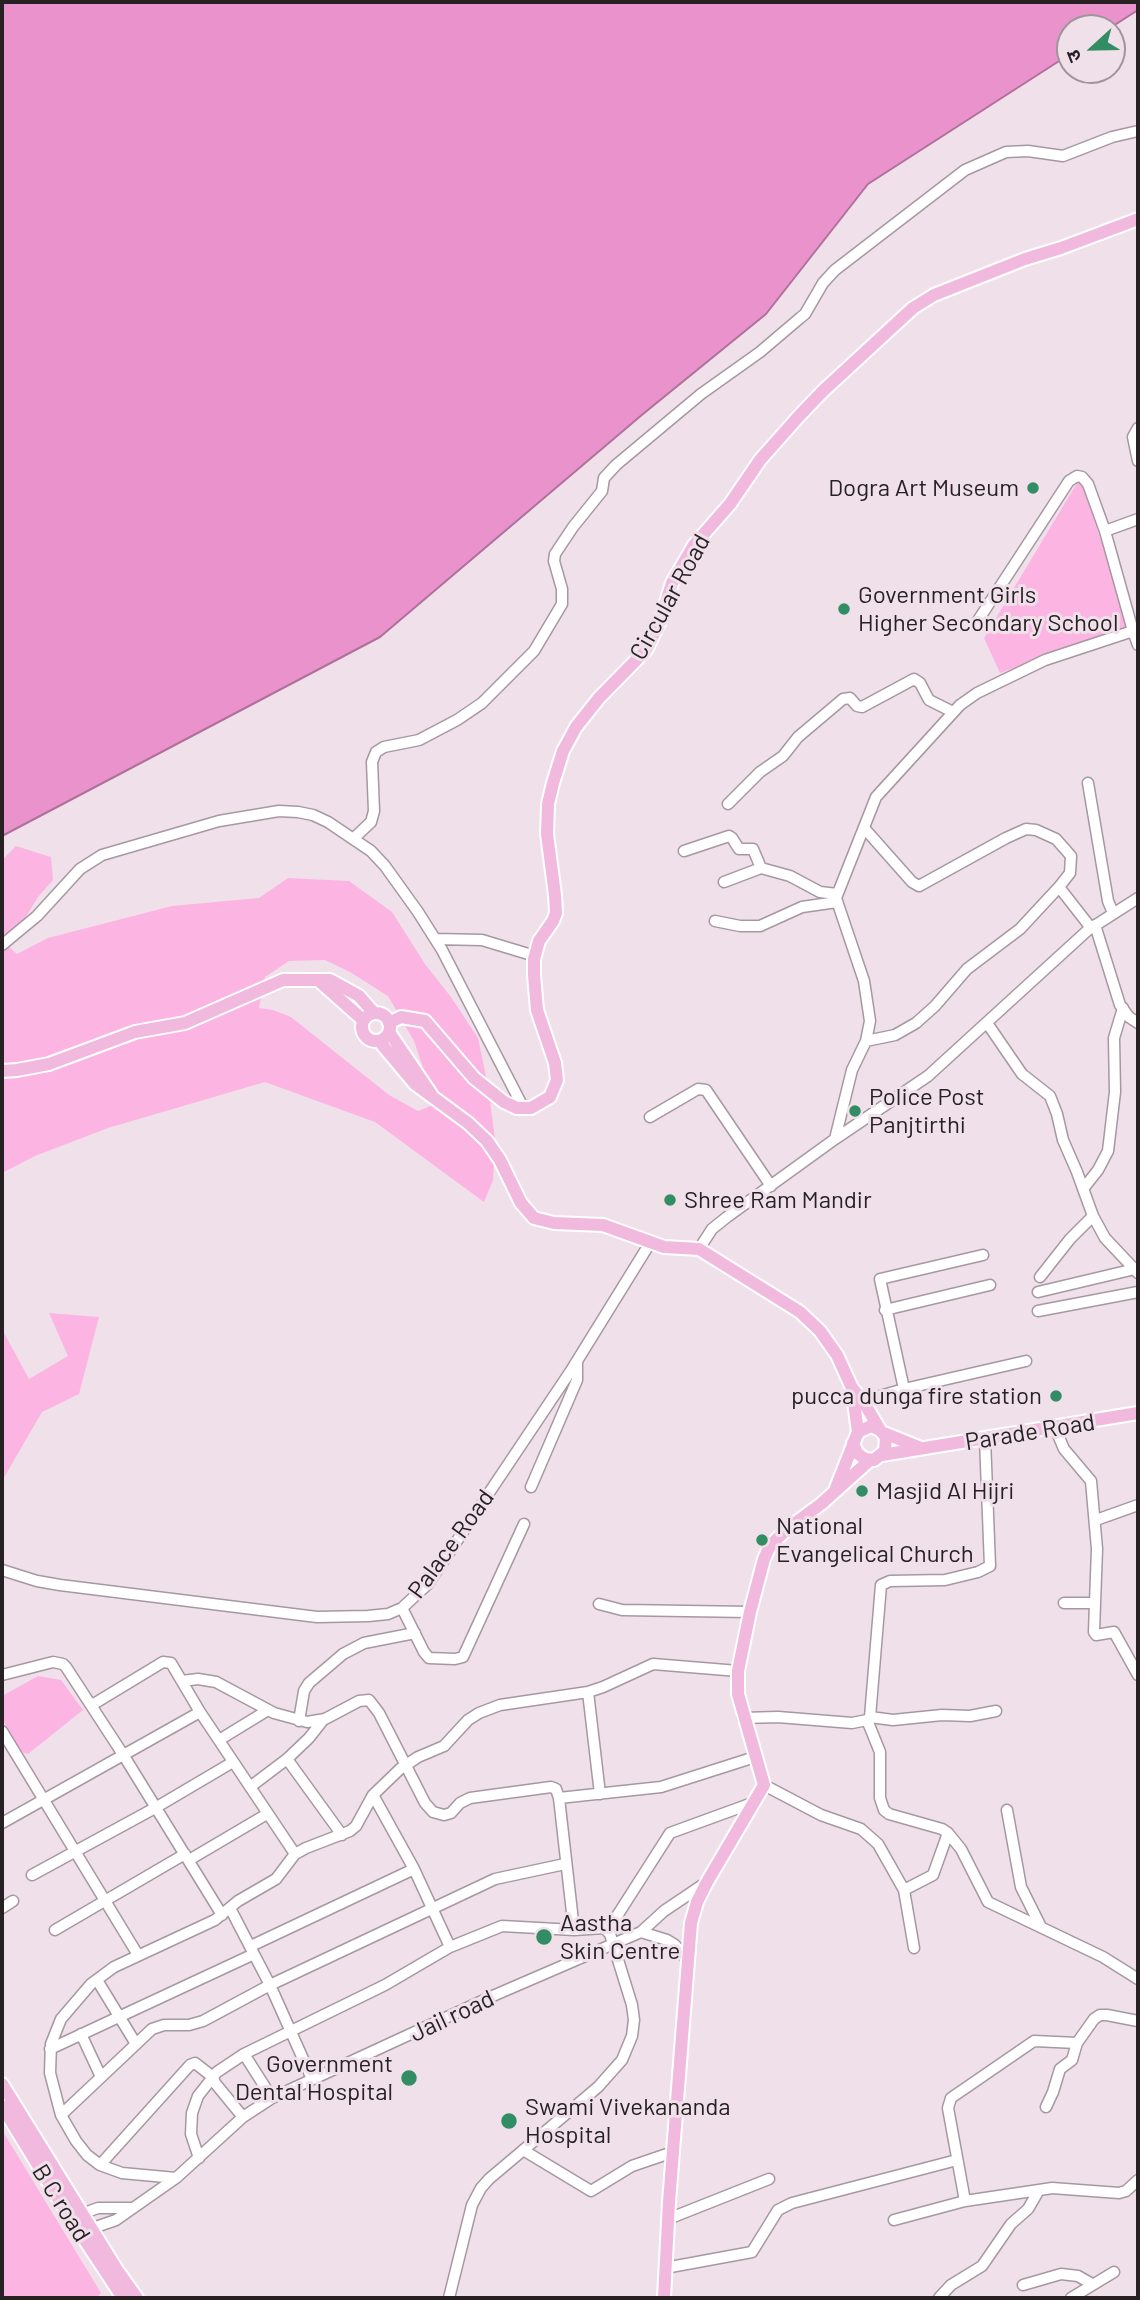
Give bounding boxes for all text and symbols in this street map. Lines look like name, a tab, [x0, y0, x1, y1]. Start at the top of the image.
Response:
north arrow	[1056, 14, 1126, 84]
text: उ	[1060, 47, 1086, 66]
place label: Dogra Art Museum	[828, 474, 1019, 502]
marker: Dogra Art Museum	[1025, 480, 1041, 496]
street label: Circular Road	[624, 529, 716, 665]
place label: Government Girls Higher Secondary School	[858, 581, 1118, 637]
marker: Government Girls Higher Secondary School	[836, 601, 852, 617]
place label: Police Post Panjtirthi	[869, 1083, 985, 1139]
marker: Police Post Panjtirthi	[847, 1103, 863, 1119]
place label: Shree Ram Mandir	[684, 1186, 872, 1214]
marker: Shree Ram Mandir	[662, 1192, 678, 1208]
place label: pucca dunga fire station	[791, 1382, 1042, 1410]
marker: pucca dunga fire station	[1048, 1388, 1064, 1404]
street label: Parade Road	[963, 1408, 1097, 1456]
place label: Masjid Al Hijri	[876, 1477, 1014, 1505]
marker: Masjid Al Hijri	[854, 1483, 870, 1499]
street label: Palace Road	[402, 1484, 500, 1604]
place label: National Evangelical Church	[776, 1512, 974, 1568]
marker: National Evangelical Church	[754, 1532, 770, 1548]
place label: Aastha Skin Centre	[560, 1909, 680, 1965]
marker: Aastha Skin Centre	[534, 1927, 554, 1947]
street label: Jail road	[405, 1984, 499, 2048]
place label: Government Dental Hospital	[235, 2050, 393, 2106]
marker: Government Dental Hospital	[399, 2068, 419, 2088]
place label: Swami Vivekananda Hospital	[525, 2093, 731, 2149]
marker: Swami Vivekananda Hospital	[499, 2111, 519, 2131]
street label: B C road	[26, 2159, 96, 2247]

